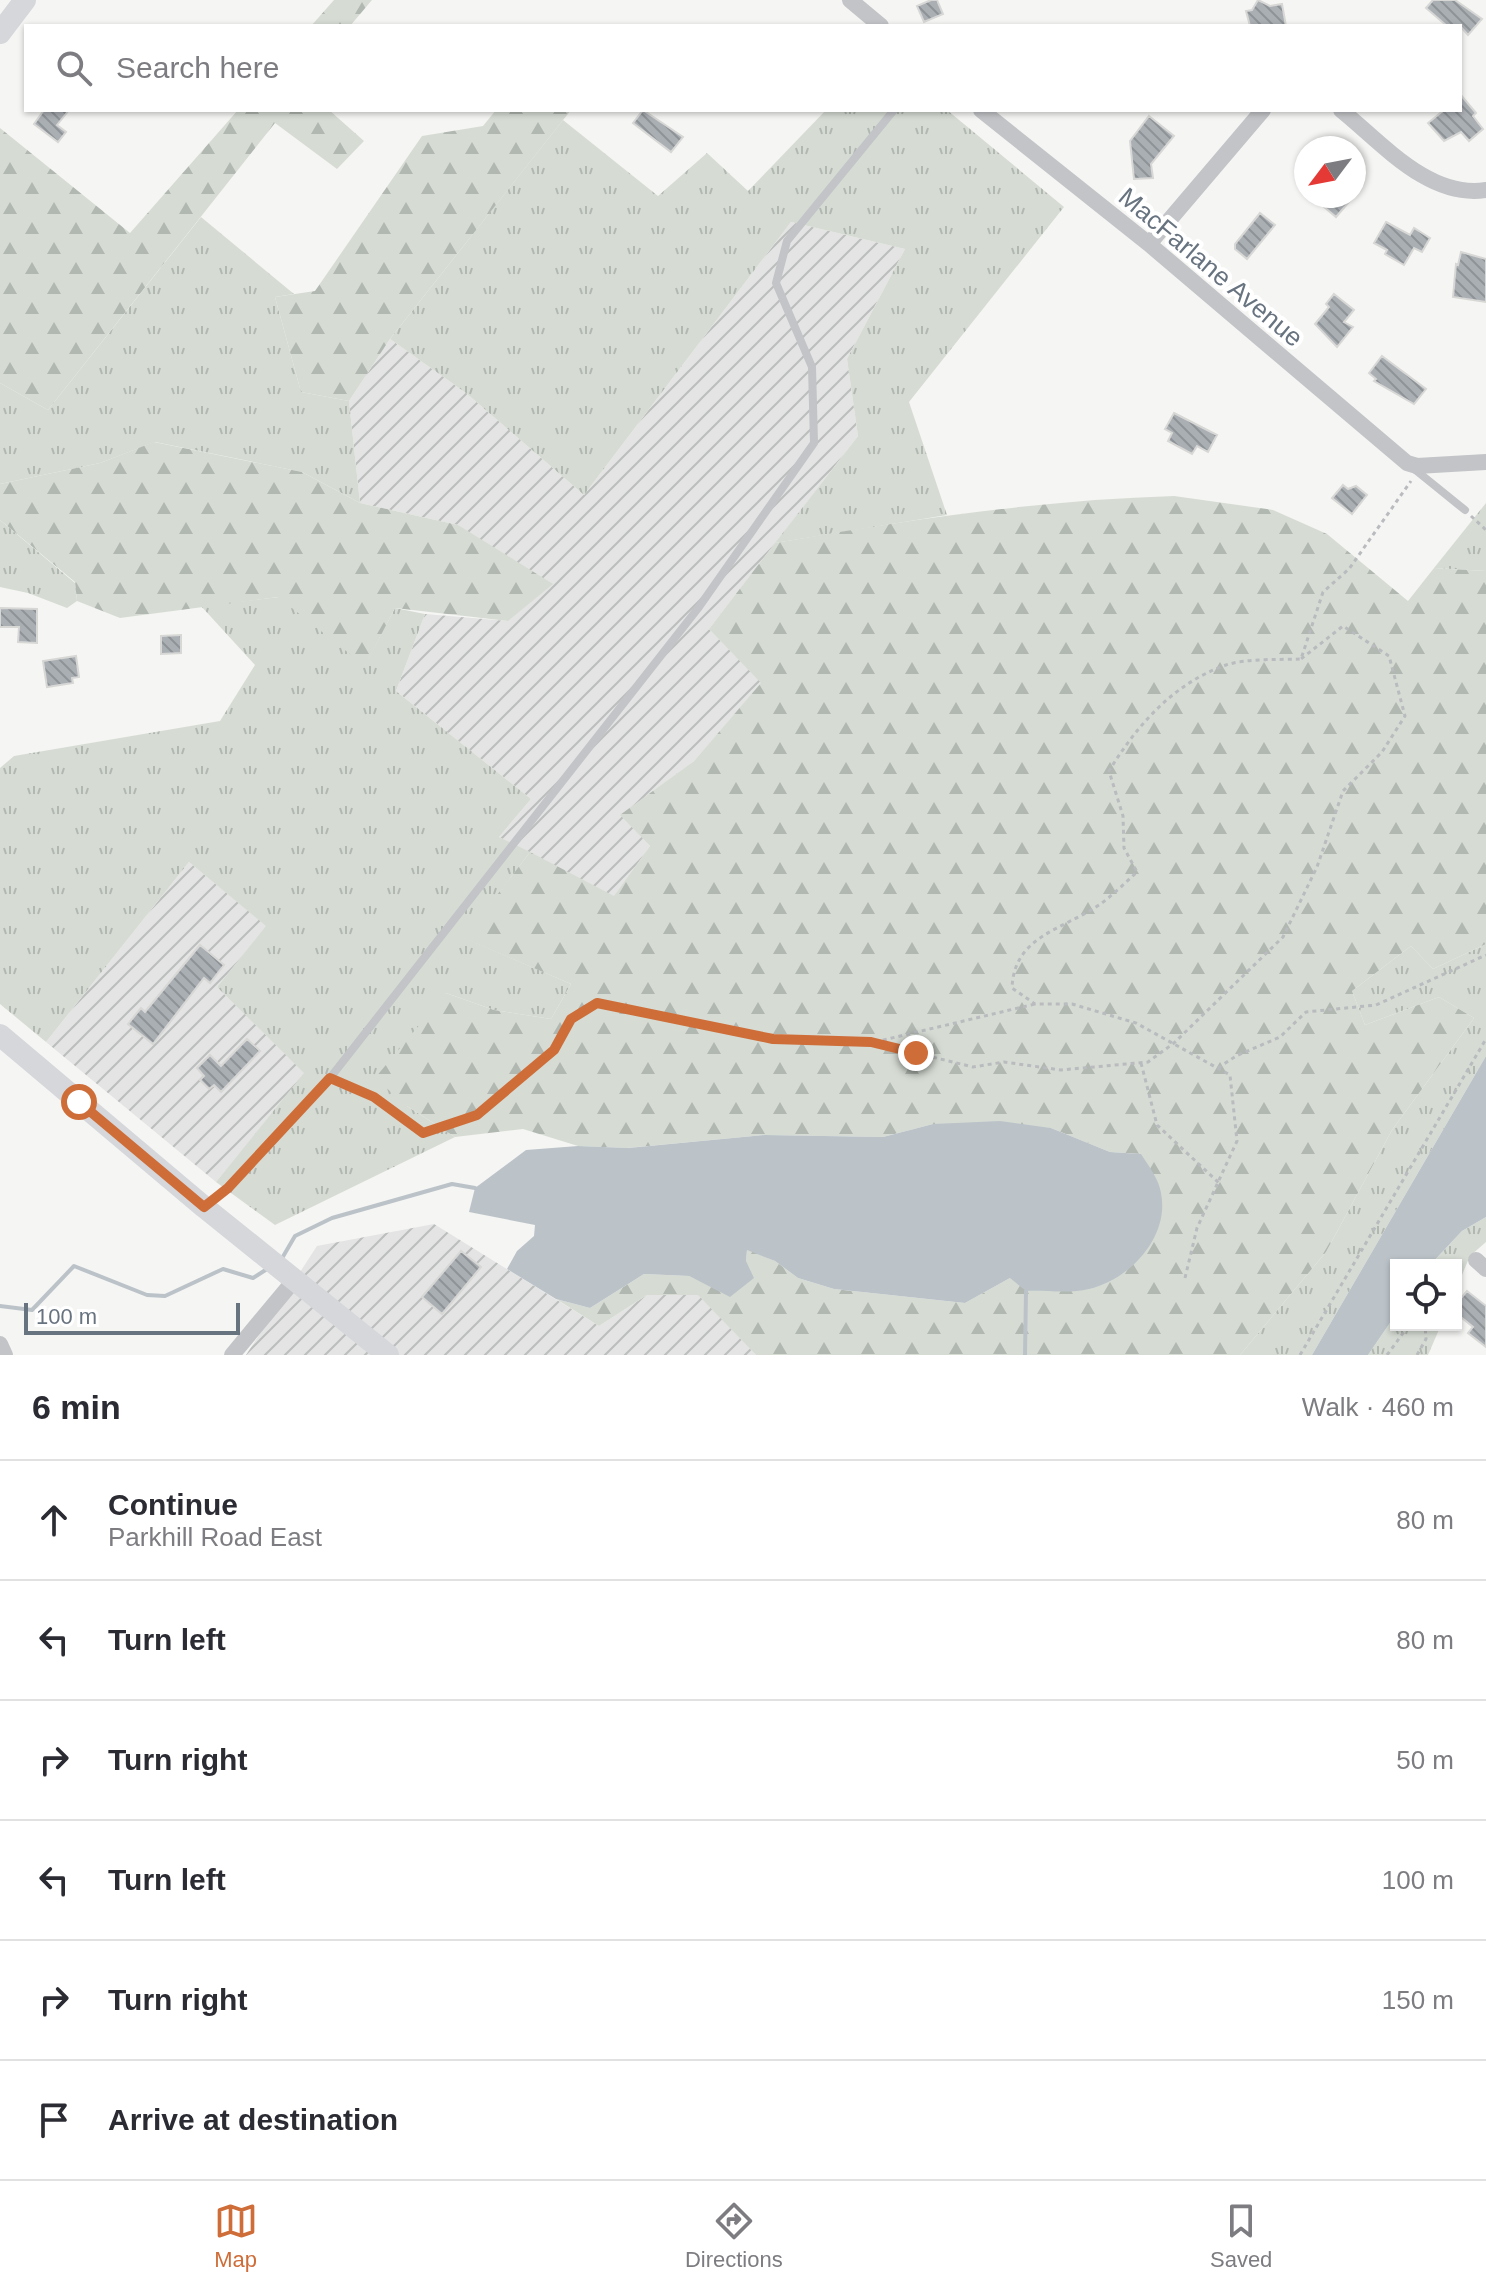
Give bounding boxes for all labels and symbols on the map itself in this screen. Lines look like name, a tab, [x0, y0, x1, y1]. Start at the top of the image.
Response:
north arrow	[1294, 136, 1366, 208]
street label: MacFarlane Avenue	[1113, 181, 1309, 353]
route end	[898, 1035, 934, 1071]
route start	[61, 1084, 97, 1120]
scale bar	[24, 1299, 240, 1335]

